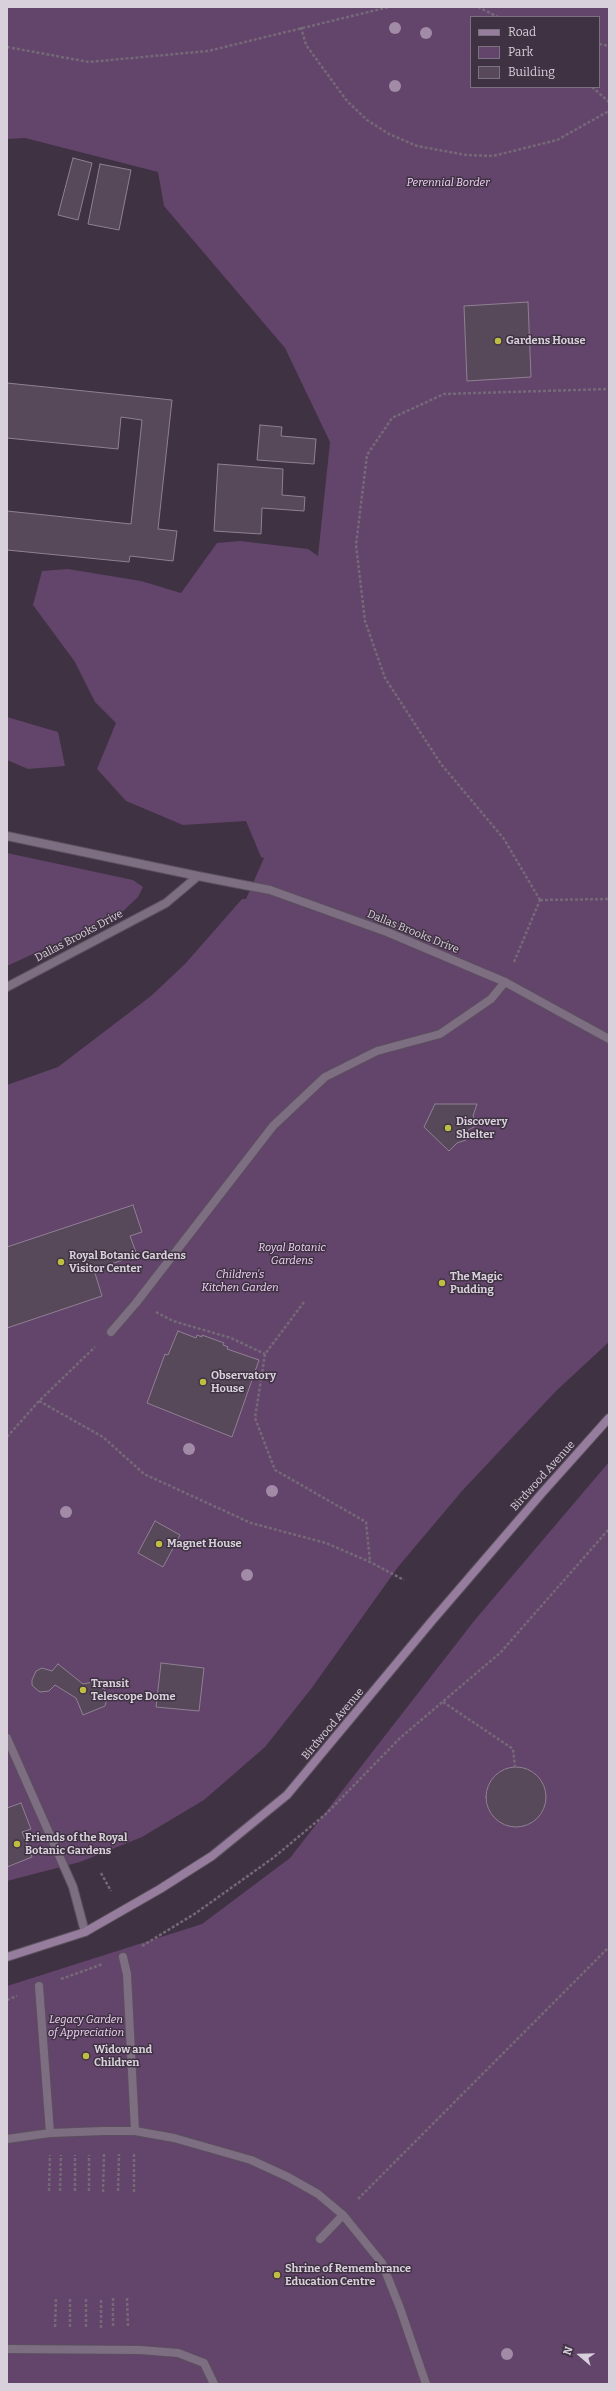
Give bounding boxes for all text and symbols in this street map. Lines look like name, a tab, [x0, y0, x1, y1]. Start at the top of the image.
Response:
legend	[470, 16, 600, 88]
text: Road	[508, 25, 536, 39]
text: Park	[508, 45, 533, 59]
text: Building	[508, 65, 555, 79]
park label: Perennial Border	[406, 176, 490, 190]
place label: Gardens House	[506, 334, 585, 348]
marker: Gardens House	[493, 336, 503, 346]
street label: Dallas Brooks Drive	[33, 907, 125, 965]
street label: Dallas Brooks Drive	[365, 908, 461, 956]
place label: Discovery Shelter	[456, 1115, 508, 1141]
marker: Discovery Shelter	[443, 1123, 453, 1133]
park label: Royal Botanic Gardens	[258, 1241, 326, 1267]
place label: Royal Botanic Gardens Visitor Center	[69, 1249, 186, 1275]
marker: Royal Botanic Gardens Visitor Center	[56, 1257, 66, 1267]
park label: Children's Kitchen Garden	[201, 1268, 279, 1294]
place label: The Magic Pudding	[450, 1270, 503, 1296]
marker: The Magic Pudding	[437, 1278, 447, 1288]
place label: Observatory House	[211, 1369, 276, 1395]
marker: Observatory House	[198, 1377, 208, 1387]
street label: Birdwood Avenue	[508, 1438, 578, 1514]
place label: Magnet House	[167, 1537, 242, 1551]
marker: Magnet House	[154, 1539, 164, 1549]
place label: Transit Telescope Dome	[91, 1677, 175, 1703]
marker: Transit Telescope Dome	[78, 1685, 88, 1695]
street label: Birdwood Avenue	[299, 1685, 367, 1763]
place label: Friends of the Royal Botanic Gardens	[25, 1831, 127, 1857]
marker: Friends of the Royal Botanic Gardens	[12, 1839, 22, 1849]
park label: Legacy Garden of Appreciation	[48, 2013, 124, 2039]
place label: Widow and Children	[94, 2043, 152, 2069]
marker: Widow and Children	[81, 2051, 91, 2061]
place label: Shrine of Remembrance Education Centre	[285, 2262, 411, 2288]
marker: Shrine of Remembrance Education Centre	[272, 2270, 282, 2280]
north arrow	[560, 2335, 600, 2375]
text: N	[561, 2345, 576, 2357]

